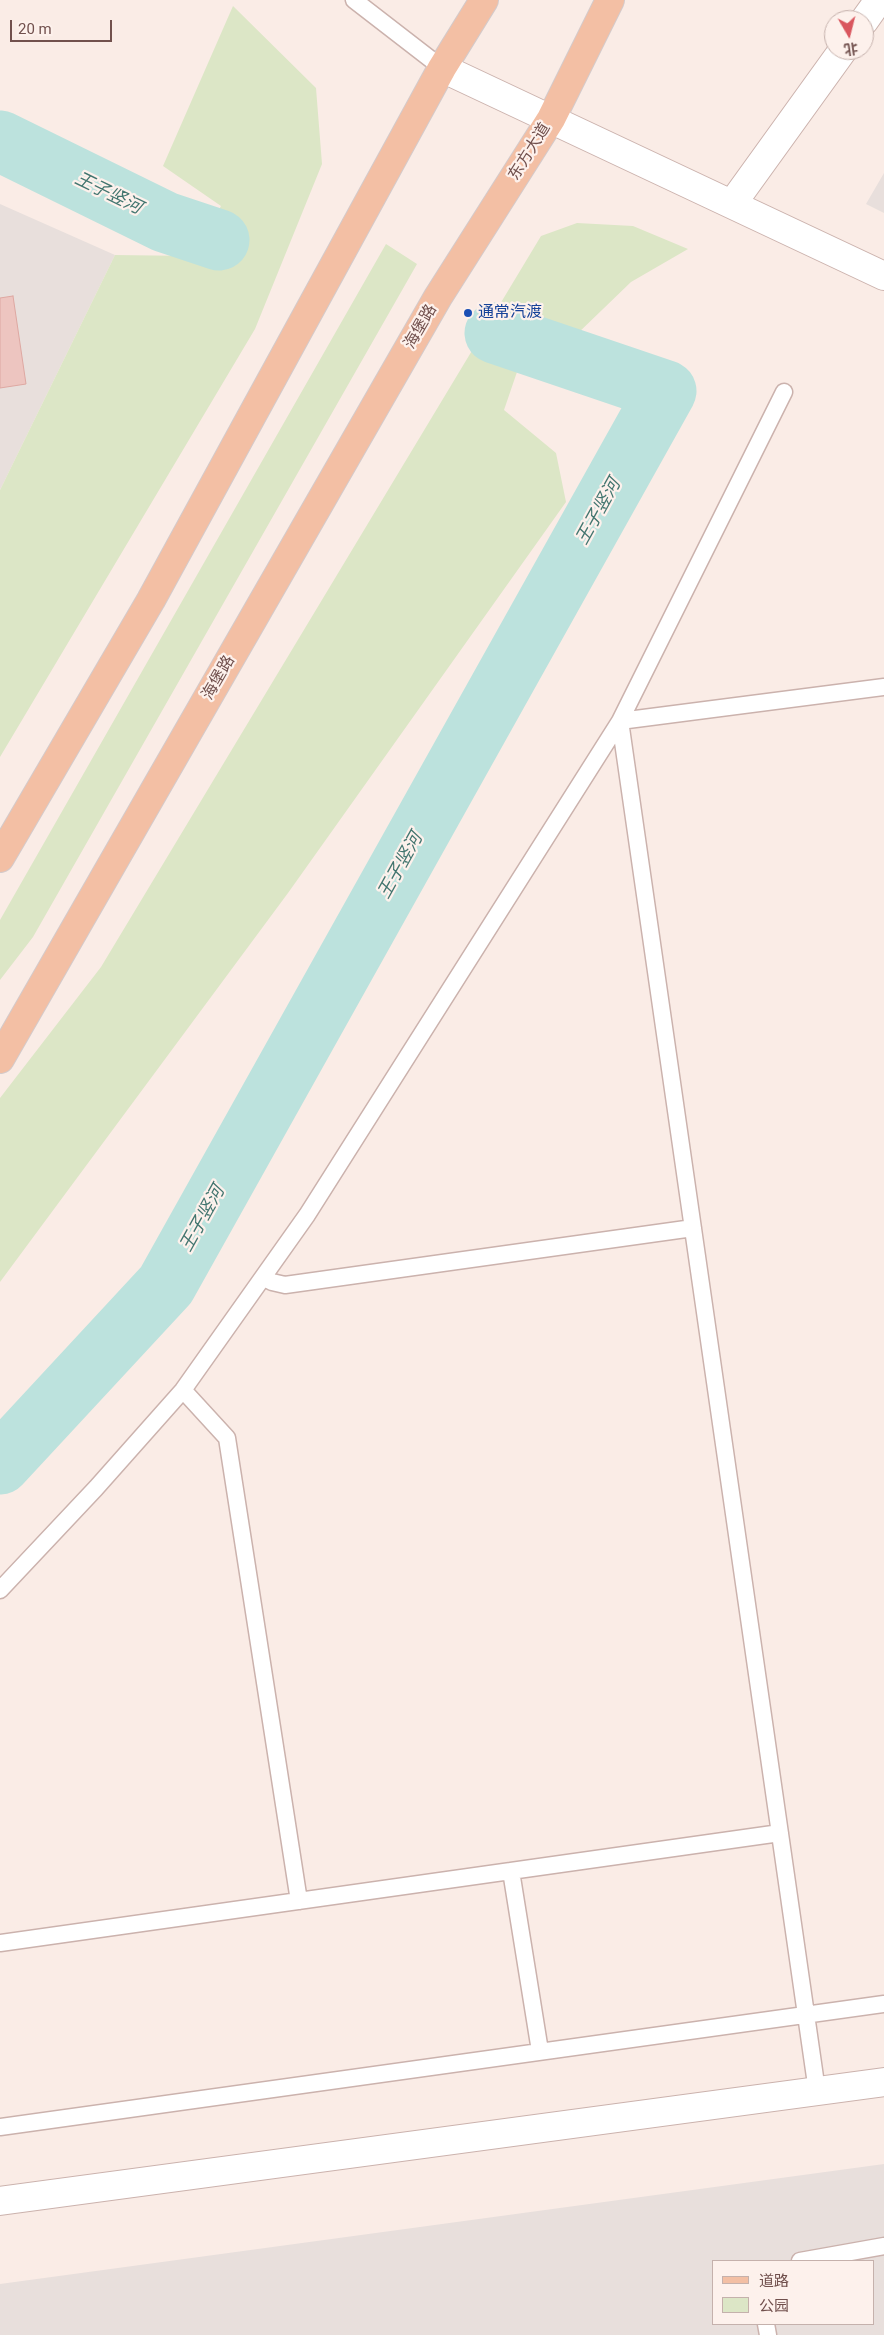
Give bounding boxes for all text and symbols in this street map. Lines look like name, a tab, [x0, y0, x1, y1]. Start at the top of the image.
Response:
scale bar	[12, 10, 115, 42]
north arrow	[824, 10, 874, 60]
text: 20 m	[18, 20, 52, 38]
text: 北	[843, 40, 859, 58]
street label: 东方大道	[505, 120, 555, 184]
water label: 王子竖河	[71, 169, 145, 219]
street label: 海堡路	[401, 301, 441, 353]
place label: 通常汽渡	[478, 303, 542, 323]
marker: 通常汽渡	[462, 307, 474, 319]
water label: 王子竖河	[572, 475, 626, 549]
street label: 海堡路	[199, 652, 239, 704]
water label: 王子竖河	[374, 829, 428, 903]
water label: 王子竖河	[176, 1182, 230, 1256]
legend	[712, 2260, 874, 2325]
text: 道路	[759, 2272, 789, 2290]
text: 公园	[759, 2297, 789, 2315]

